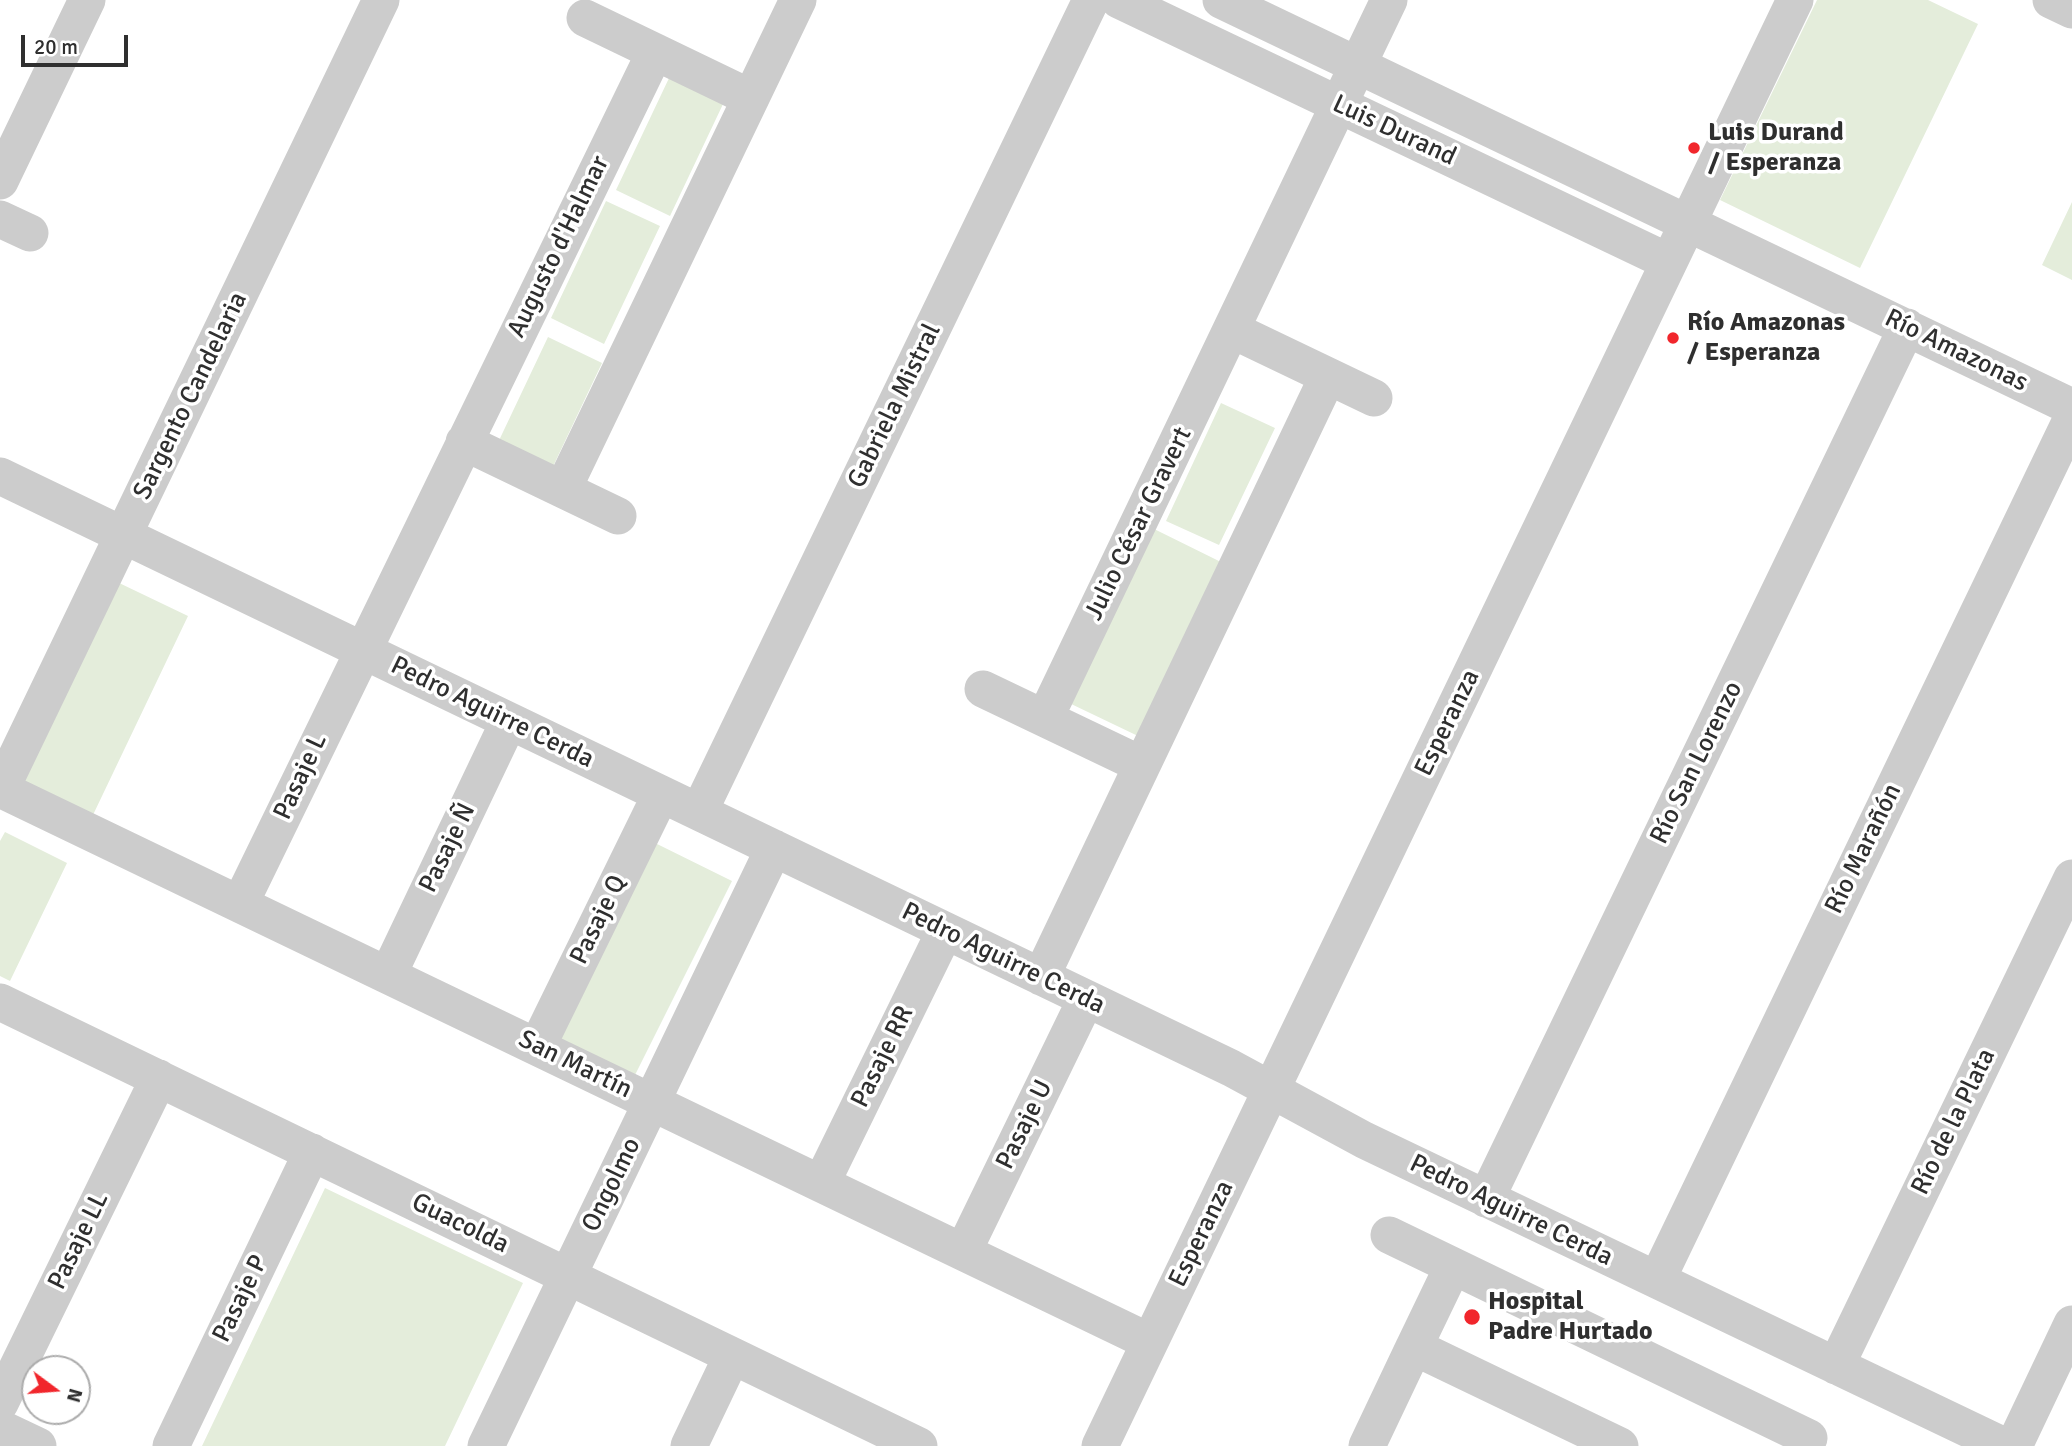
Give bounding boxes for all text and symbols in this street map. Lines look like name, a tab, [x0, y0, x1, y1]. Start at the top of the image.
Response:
scale bar	[24, 21, 131, 65]
text: 20 m	[34, 34, 78, 60]
street label: Luis Durand	[1327, 89, 1461, 173]
place label: Luis Durand / Esperanza	[1708, 117, 1844, 178]
marker: Luis Durand / Esperanza	[1686, 140, 1702, 156]
street label: Augusto d'Halmar	[502, 151, 616, 343]
street label: Sargento Candelaria	[127, 287, 255, 505]
street label: Río Amazonas	[1879, 303, 2033, 399]
place label: Río Amazonas / Esperanza	[1687, 307, 1845, 368]
street label: Gabriela Mistral	[842, 319, 948, 493]
marker: Río Amazonas / Esperanza	[1665, 330, 1681, 346]
street label: Julio César Gravert	[1079, 423, 1199, 625]
street label: Pedro Aguirre Cerda	[385, 650, 599, 776]
street label: Esperanza	[1409, 665, 1487, 781]
street label: Río San Lorenzo	[1644, 677, 1750, 849]
street label: Pasaje L	[268, 729, 334, 825]
street label: Río Marañón	[1819, 779, 1909, 919]
street label: Pasaje Ñ	[413, 798, 483, 898]
street label: Pasaje Q	[564, 871, 634, 969]
street label: Pedro Aguirre Cerda	[896, 896, 1110, 1022]
street label: Pasaje RR	[845, 1001, 921, 1113]
street label: San Martín	[513, 1024, 637, 1106]
street label: Río de la Plata	[1905, 1044, 2003, 1200]
street label: Pasaje U	[990, 1075, 1060, 1175]
street label: Ongolmo	[576, 1133, 648, 1237]
street label: Pedro Aguirre Cerda	[1404, 1148, 1618, 1274]
street label: Esperanza	[1163, 1176, 1241, 1292]
street label: Pasaje LL	[42, 1187, 116, 1295]
street label: Guacolda	[406, 1187, 514, 1261]
street label: Pasaje P	[207, 1251, 275, 1347]
place label: Hospital Padre Hurtado	[1488, 1286, 1653, 1348]
marker: Hospital Padre Hurtado	[1462, 1307, 1482, 1327]
north arrow	[21, 1355, 91, 1425]
text: N	[61, 1386, 88, 1405]

